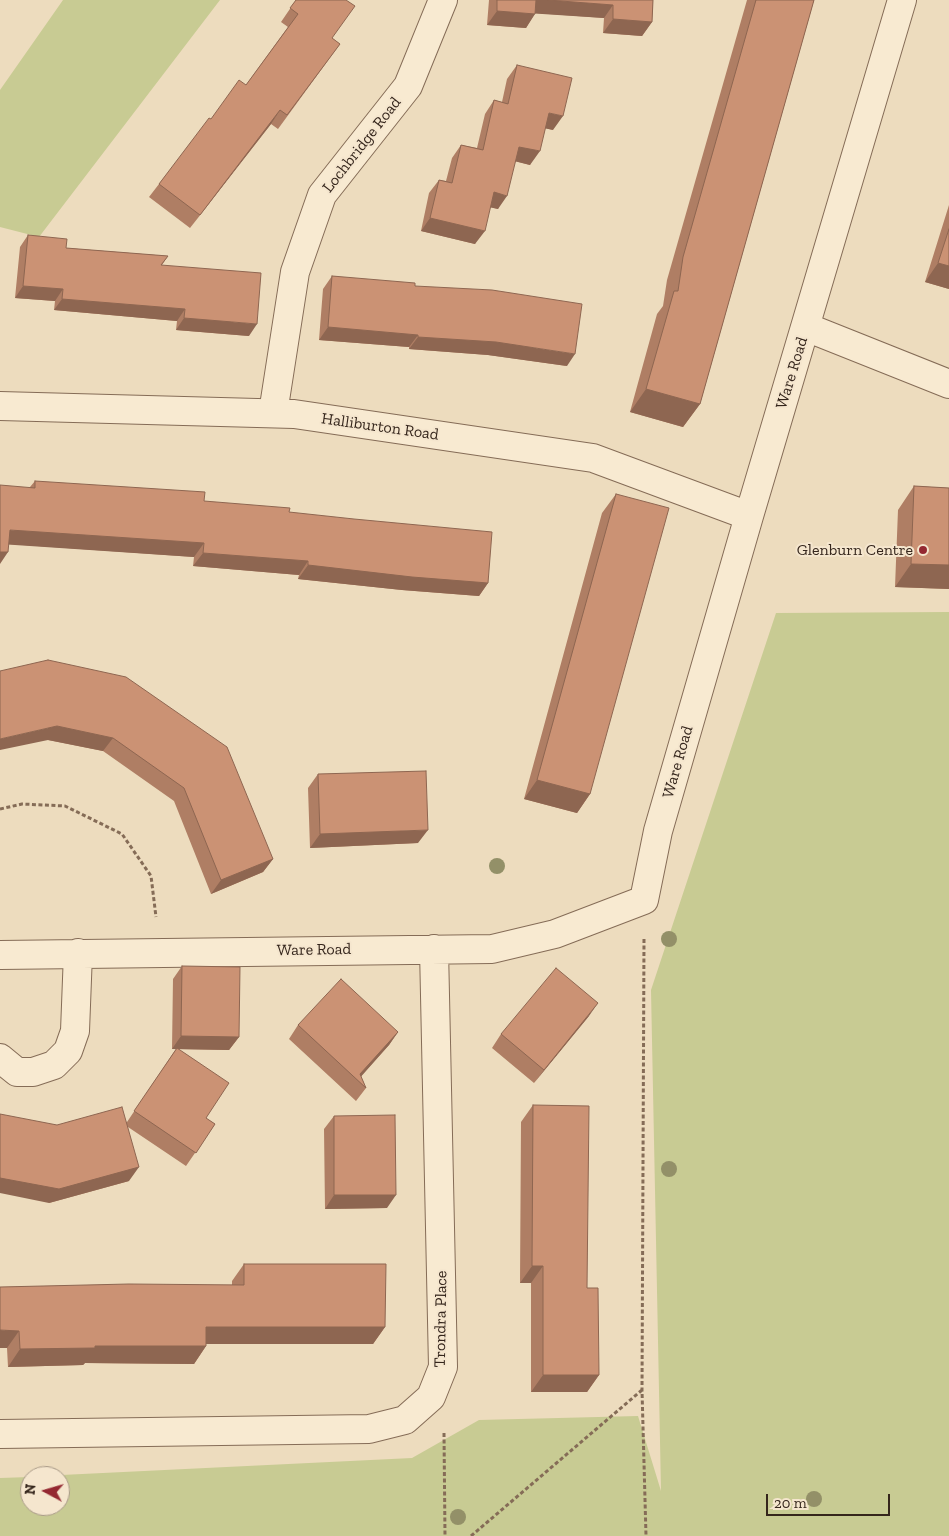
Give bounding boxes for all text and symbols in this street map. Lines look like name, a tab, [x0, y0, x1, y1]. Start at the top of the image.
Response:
street label: Lochbridge Road	[319, 93, 405, 197]
street label: Ware Road	[772, 335, 812, 411]
street label: Halliburton Road	[320, 409, 440, 445]
place label: Glenburn Centre	[797, 540, 913, 560]
marker: Glenburn Centre	[917, 544, 929, 556]
street label: Ware Road	[659, 724, 697, 800]
street label: Ware Road	[277, 940, 351, 960]
street label: Trondra Place	[431, 1270, 451, 1368]
north arrow	[20, 1466, 70, 1516]
text: N	[22, 1483, 40, 1496]
scale bar	[769, 1484, 893, 1516]
text: 20 m	[774, 1494, 807, 1512]

